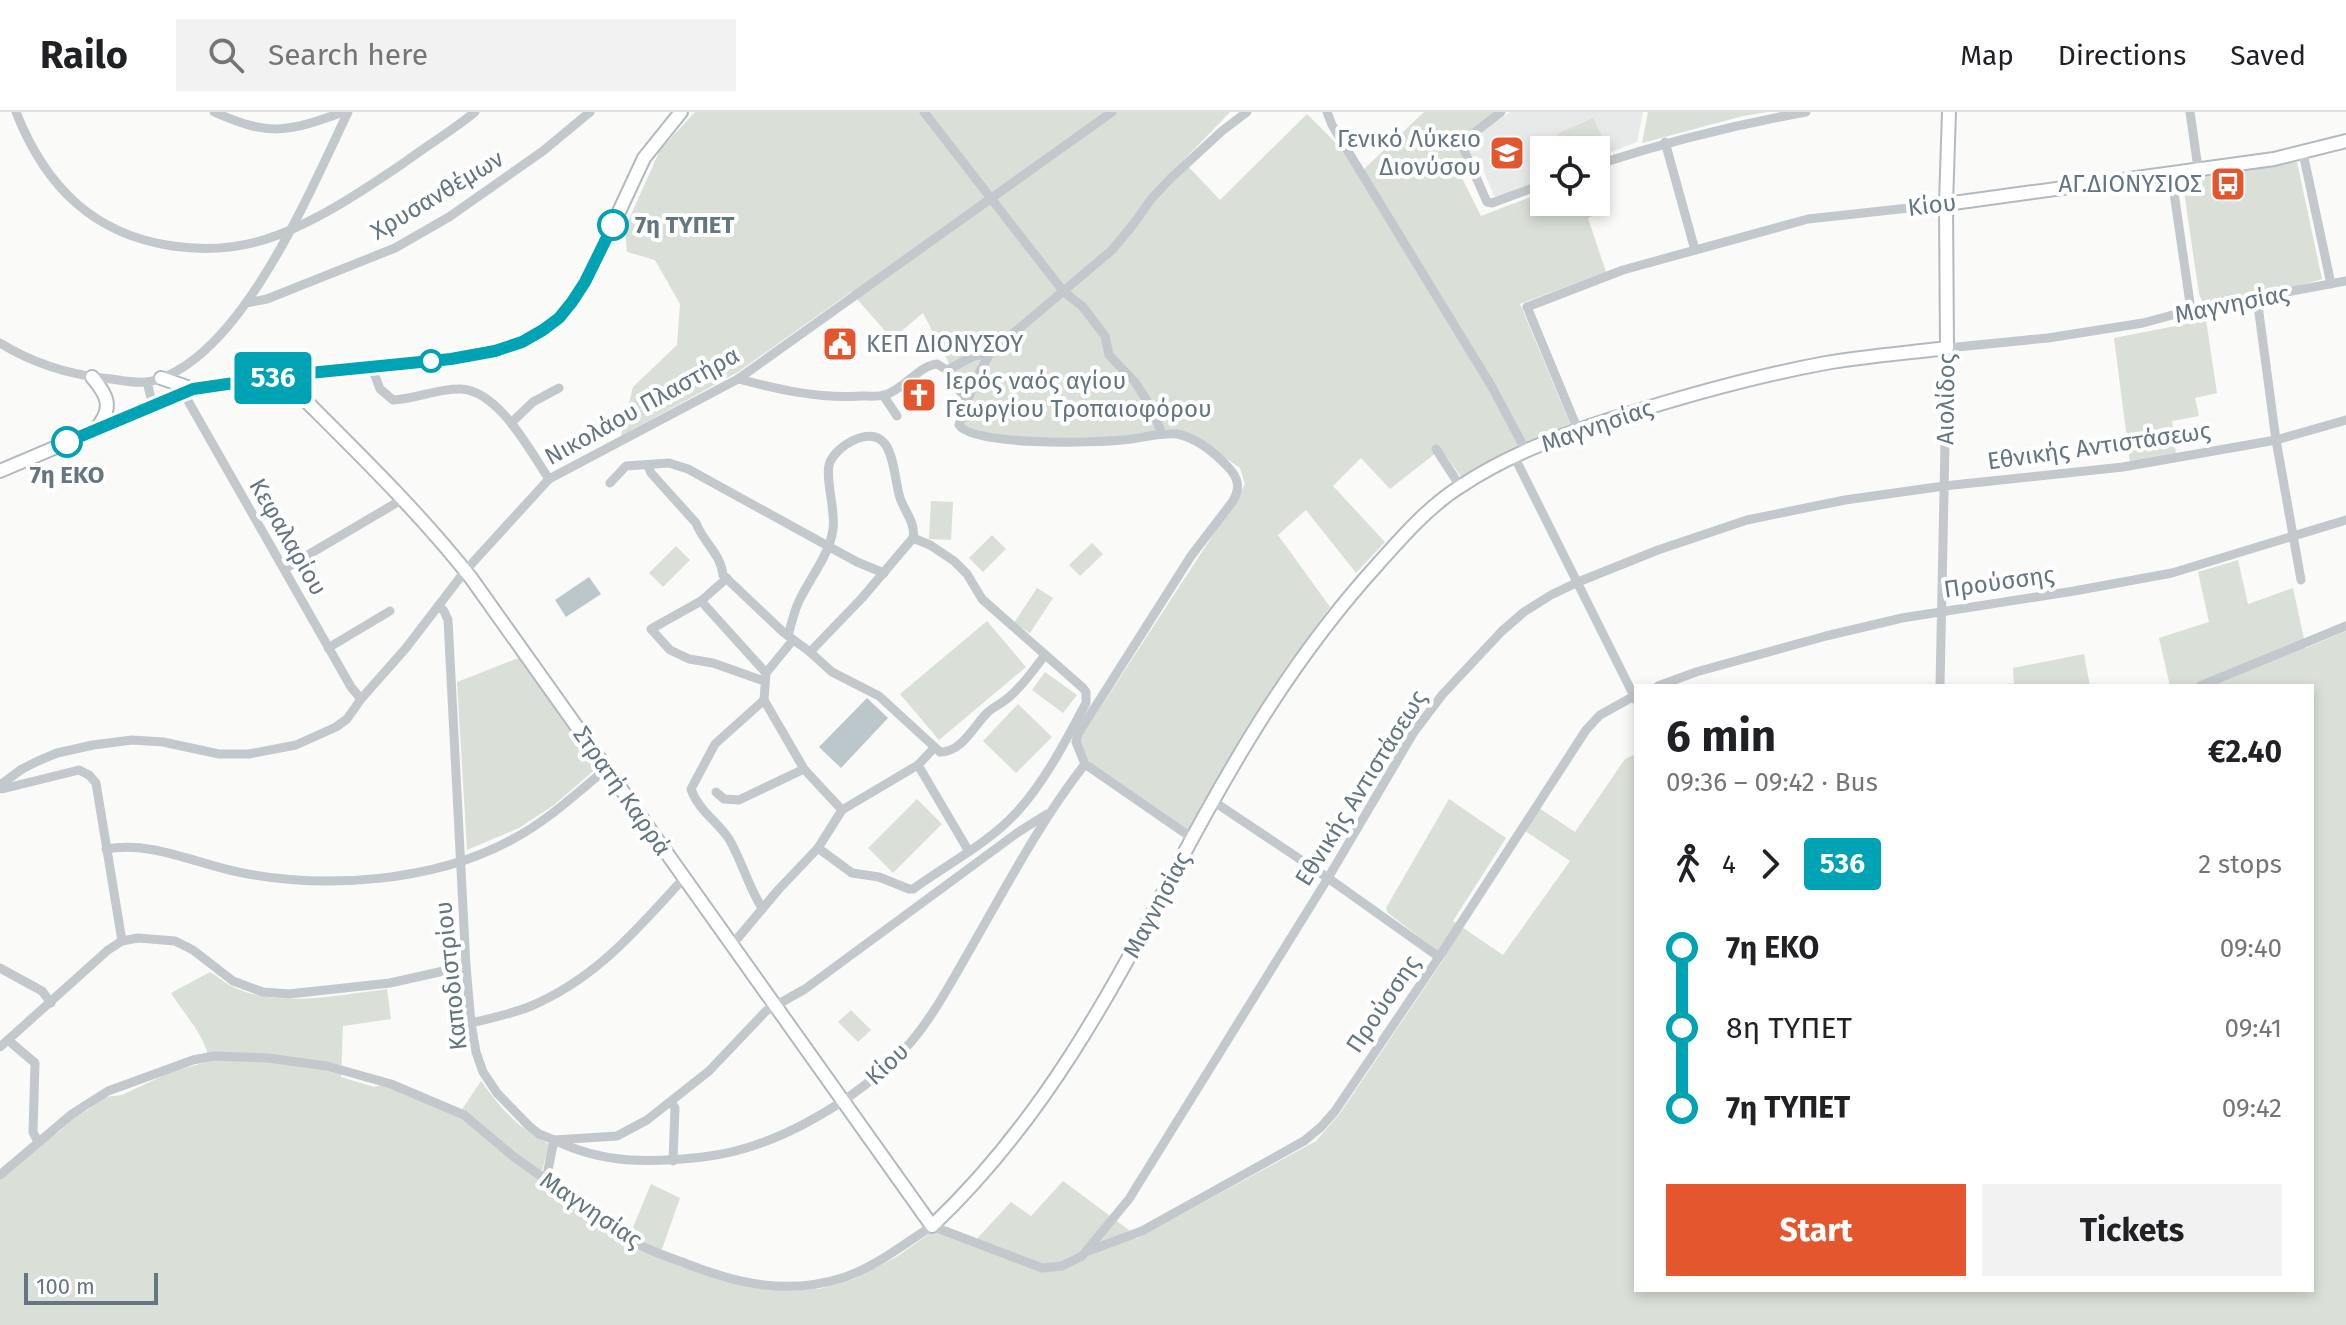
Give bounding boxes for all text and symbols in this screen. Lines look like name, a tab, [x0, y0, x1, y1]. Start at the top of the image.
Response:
search box	[176, 19, 736, 91]
text: Railo	[40, 32, 128, 78]
icon: search	[204, 33, 248, 77]
text: Search here	[268, 37, 428, 73]
text: Map	[1960, 39, 2014, 72]
text: Directions	[2058, 39, 2186, 72]
text: Saved	[2230, 39, 2306, 72]
place label: Γενικό Λύκειο Διονύσου	[1337, 125, 1481, 181]
school or university icon: Γενικό Λύκειο Διονύσου	[1488, 134, 1526, 172]
map controls	[1530, 136, 1610, 216]
button: locate	[1530, 136, 1610, 216]
street label: Χρυσανθέμων	[366, 144, 509, 246]
bus stop icon: ΑΓ.ΔΙΟΝΥΣΙΟΣ	[2209, 165, 2247, 203]
place label: ΑΓ.ΔΙΟΝΥΣΙΟΣ	[2058, 170, 2202, 198]
street label: Κίου	[1906, 188, 1958, 222]
marker: 7η ΤΥΠΕΤ	[598, 210, 628, 240]
place label: 7η ΤΥΠΕΤ	[635, 211, 734, 239]
street label: Μαγνησίας	[2172, 279, 2292, 329]
public building icon: ΚΕΠ ΔΙΟΝΥΣΟΥ	[821, 325, 859, 363]
place label: ΚΕΠ ΔΙΟΝΥΣΟΥ	[866, 330, 1024, 358]
street label: Νικολάου Πλαστήρα	[540, 341, 744, 471]
unlabelled marker	[420, 350, 442, 372]
line badge: 536	[227, 352, 319, 404]
street label: Αιολίδος	[1931, 353, 1961, 445]
text: 536	[250, 361, 296, 394]
place label: Ιερός ναός αγίου Γεωργίου Τροπαιοφόρου	[945, 367, 1212, 423]
church icon: Ιερός ναός αγίου Γεωργίου Τροπαιοφόρου	[900, 376, 938, 414]
street label: Μαγνησίας	[1537, 394, 1657, 458]
street label: Εθνικής Αντιστάσεως	[1986, 416, 2212, 476]
marker: 7η ΕΚΟ	[52, 427, 82, 457]
place label: 7η ΕΚΟ	[30, 461, 104, 489]
street label: Κεφαλαρίου	[243, 474, 333, 600]
street label: Προύσσης	[1942, 560, 2056, 604]
street label: Εθνικής Αντιστάσεως	[1289, 685, 1433, 891]
text: 6 min	[1666, 710, 1776, 763]
street label: Στρατή Καρρά	[567, 721, 677, 861]
text: €2.40	[2208, 734, 2282, 770]
text: 09:36 – 09:42 · Bus	[1666, 767, 1878, 798]
icon: walk	[1666, 842, 1710, 886]
icon: forward	[1748, 842, 1792, 886]
street label: Μαγνησίας	[1117, 847, 1197, 963]
text: 536	[1820, 847, 1865, 880]
text: 4	[1722, 849, 1736, 880]
text: 2 stops	[2198, 849, 2282, 880]
street label: Καποδιστρίου	[429, 900, 473, 1052]
text: 7η ΕΚΟ	[1726, 930, 1819, 966]
text: 09:40	[2220, 933, 2282, 964]
street label: Προύσσης	[1340, 950, 1426, 1058]
text: 8η ΤΥΠΕΤ	[1726, 1010, 1852, 1046]
text: 09:41	[2224, 1013, 2282, 1044]
street label: Κίου	[860, 1037, 914, 1091]
text: 7η ΤΥΠΕΤ	[1726, 1090, 1850, 1126]
text: 09:42	[2222, 1093, 2282, 1124]
street label: Μαγνησίας	[535, 1166, 647, 1254]
button: Start	[1666, 1184, 1966, 1276]
button: Tickets	[1982, 1184, 2282, 1276]
scale bar	[24, 1269, 158, 1305]
text: 100 m	[36, 1273, 95, 1300]

